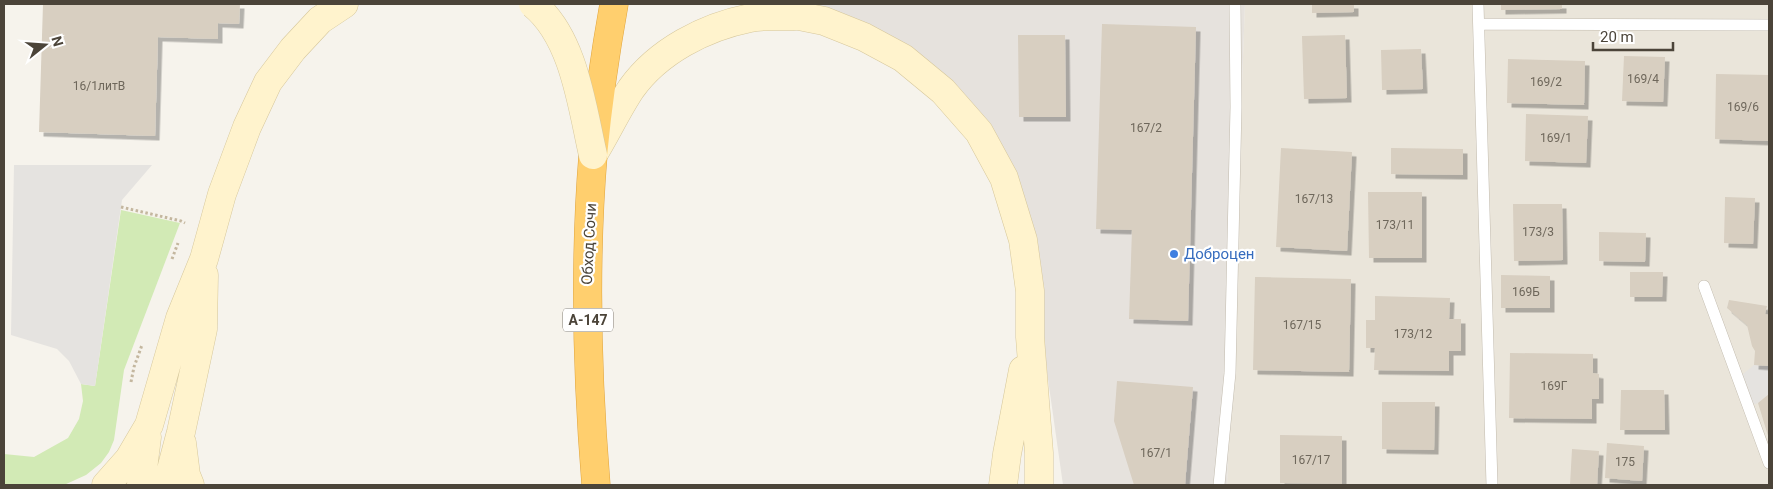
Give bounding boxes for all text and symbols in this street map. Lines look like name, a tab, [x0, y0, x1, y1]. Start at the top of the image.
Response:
north arrow	[20, 20, 70, 70]
scale bar	[1593, 20, 1673, 52]
text: 20 m	[1600, 28, 1634, 46]
text: N	[48, 34, 67, 48]
house number: 169/4	[1627, 72, 1659, 86]
house number: 169/2	[1530, 75, 1562, 89]
house number: 16/1литВ	[73, 79, 125, 93]
house number: 169/6	[1727, 100, 1759, 114]
house number: 167/2	[1130, 121, 1162, 135]
house number: 169/1	[1540, 131, 1572, 145]
house number: 167/13	[1295, 192, 1333, 206]
street label: Обход Сочи	[578, 203, 600, 285]
house number: 173/11	[1376, 218, 1414, 232]
house number: 173/3	[1522, 225, 1554, 239]
place label: Доброцен	[1184, 245, 1254, 263]
marker: Доброцен	[1168, 248, 1180, 260]
house number: 169Б	[1512, 285, 1540, 299]
road number: А-147	[563, 308, 613, 332]
house number: 167/15	[1283, 318, 1322, 332]
house number: 173/12	[1394, 327, 1433, 341]
house number: 169Г	[1541, 379, 1568, 393]
house number: 167/1	[1140, 446, 1172, 460]
house number: 167/17	[1292, 453, 1331, 467]
house number: 175	[1615, 455, 1635, 469]

